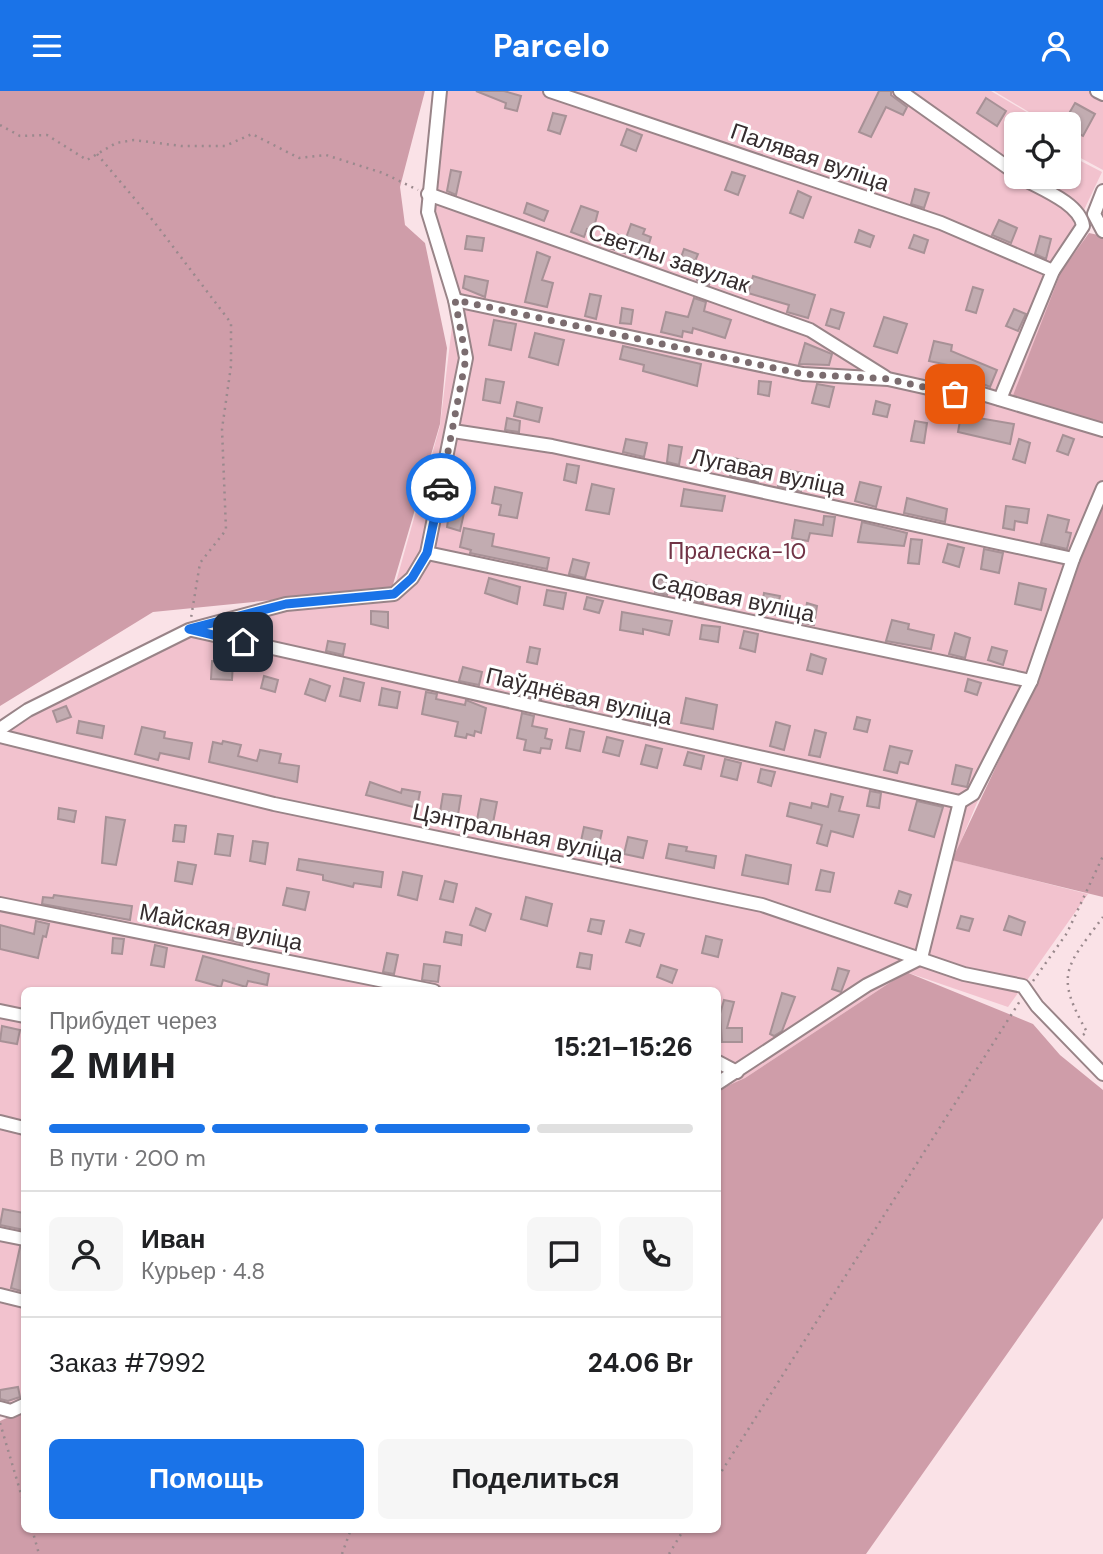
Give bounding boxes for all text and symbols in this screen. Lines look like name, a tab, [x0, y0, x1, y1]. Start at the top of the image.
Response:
text: Parcelo	[493, 25, 610, 67]
icon: menu	[28, 27, 66, 65]
icon: person	[1037, 27, 1075, 65]
map controls	[1004, 112, 1081, 189]
button: locate	[1004, 112, 1081, 189]
street label: Палявая вуліца	[727, 116, 893, 198]
street label: Светлы завулак	[584, 216, 755, 300]
pin	[925, 364, 985, 424]
icon: bag	[936, 375, 974, 413]
street label: Лугавая вуліца	[688, 441, 849, 503]
courier	[406, 453, 476, 523]
icon: car	[422, 469, 460, 507]
park label: Пралеска-10	[668, 536, 806, 566]
street label: Садовая вуліца	[648, 565, 818, 629]
pin	[213, 612, 273, 672]
icon: home	[224, 623, 262, 661]
street label: Паўднёвая вуліца	[483, 660, 675, 732]
street label: Цэнтральная вуліца	[410, 796, 626, 870]
street label: Майская вуліца	[137, 896, 305, 958]
text: Прибудет через	[49, 1006, 217, 1036]
text: 15:21–15:26	[554, 1030, 693, 1064]
text: 2 мин	[49, 1032, 176, 1092]
text: В пути · 200 m	[49, 1143, 206, 1173]
button: person	[49, 1217, 123, 1291]
button: chat	[527, 1217, 601, 1291]
button: phone	[619, 1217, 693, 1291]
text: Иван	[141, 1222, 206, 1256]
text: Курьер · 4.8	[141, 1256, 265, 1286]
text: Заказ #7992	[49, 1346, 205, 1380]
text: 24.06 Br	[588, 1346, 693, 1380]
button: Помощь	[49, 1439, 364, 1519]
button: Поделиться	[378, 1439, 693, 1519]

